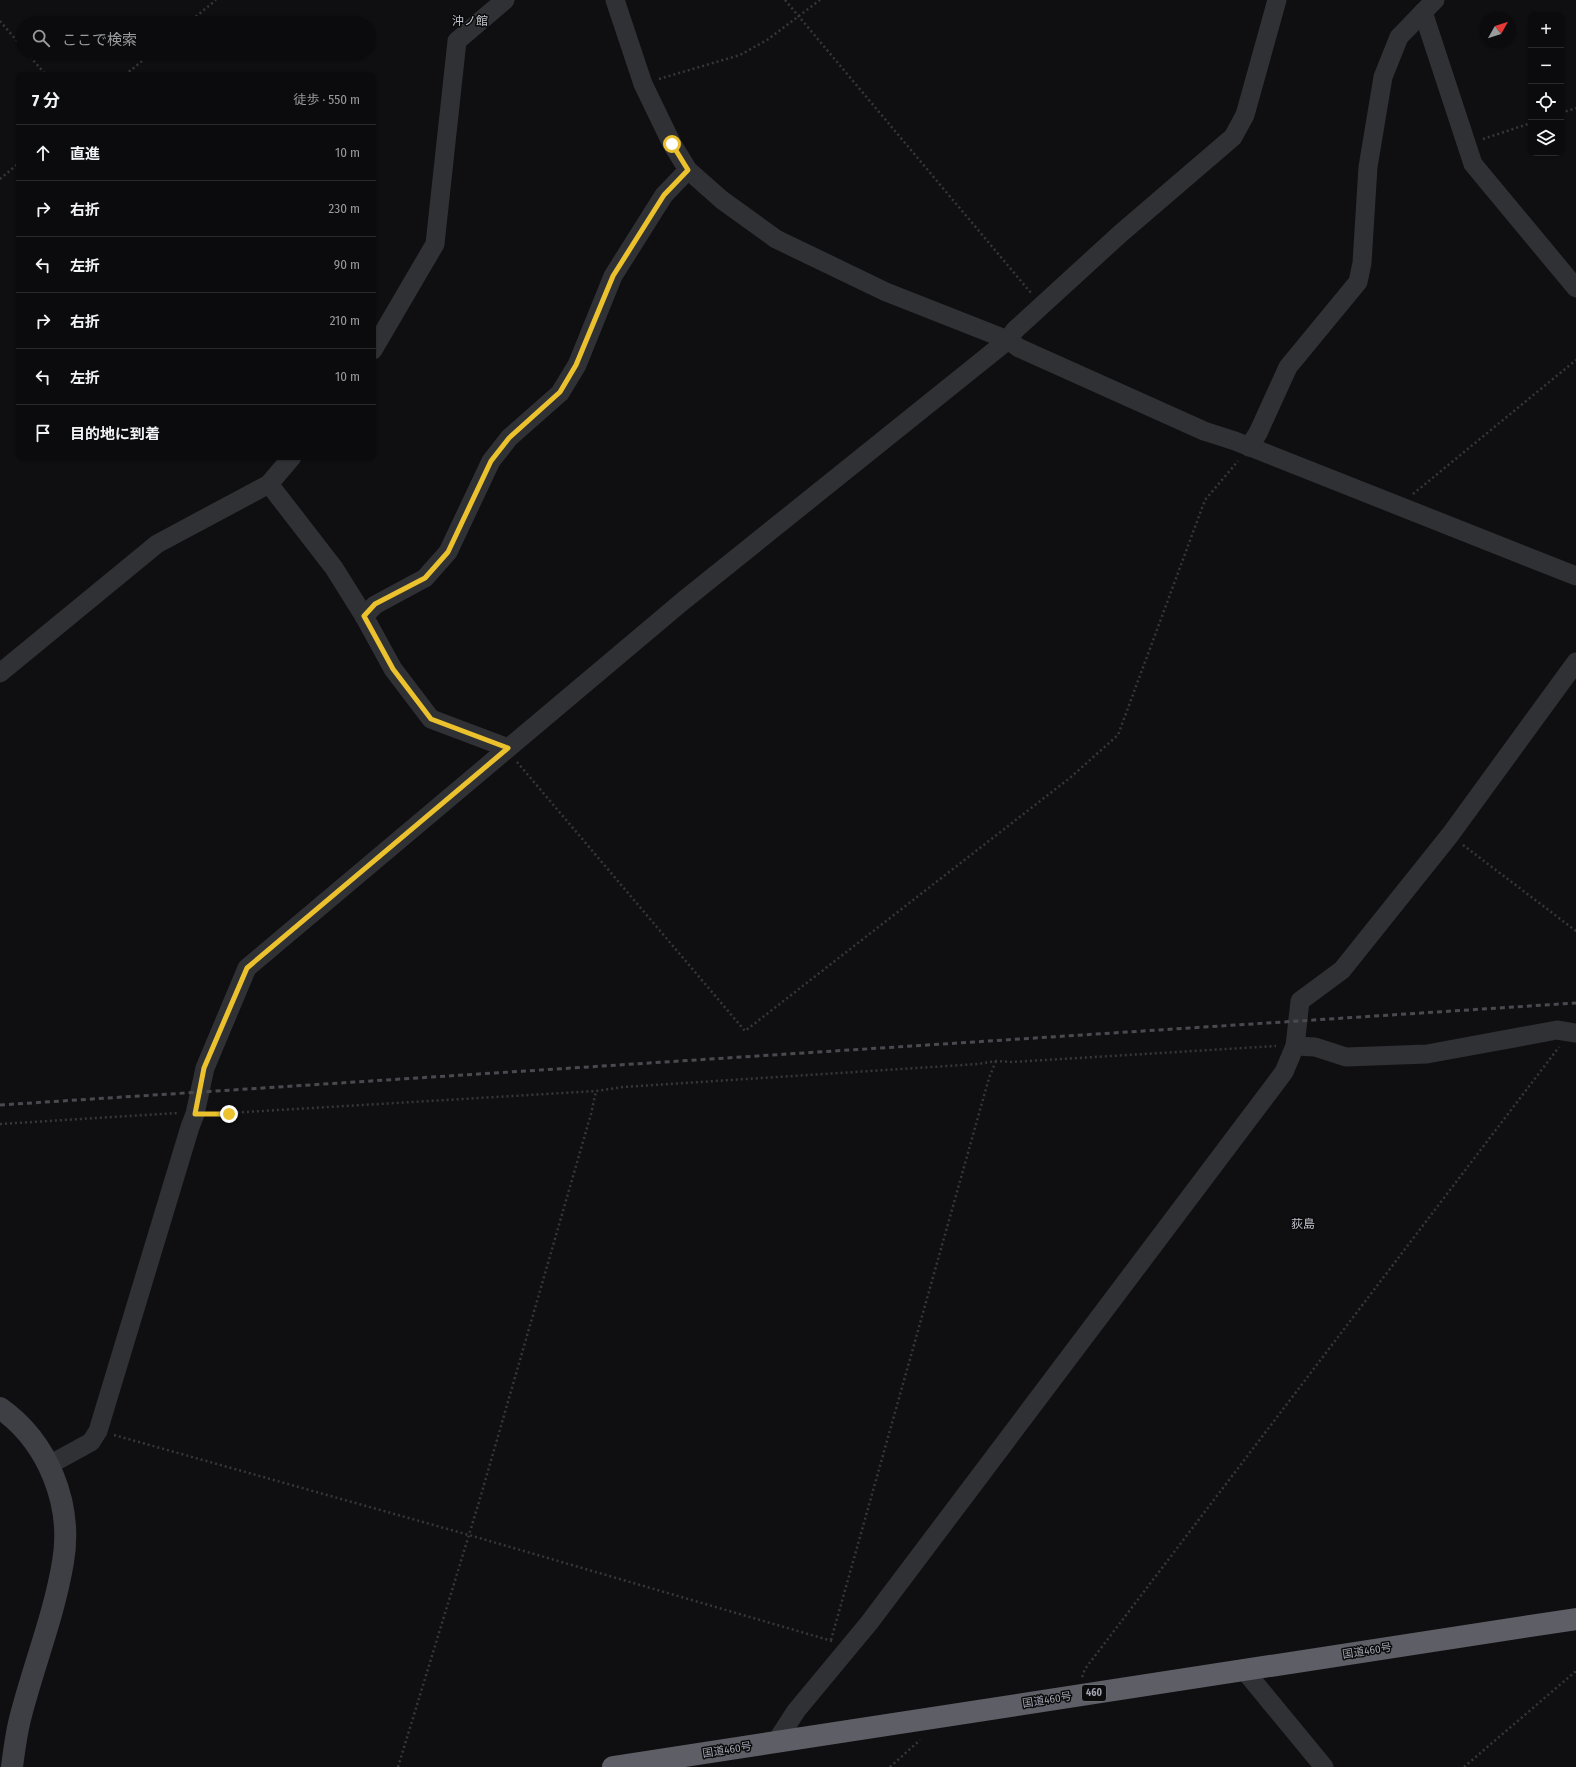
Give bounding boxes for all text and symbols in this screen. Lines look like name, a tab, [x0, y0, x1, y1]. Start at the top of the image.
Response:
north arrow	[1480, 12, 1516, 48]
map controls	[1528, 12, 1564, 156]
button: +	[1528, 12, 1564, 48]
district label: 沖ノ館	[452, 14, 488, 28]
search box	[16, 16, 376, 60]
icon: search	[30, 27, 52, 49]
text: ここで検索	[62, 31, 137, 49]
button: −	[1528, 48, 1564, 84]
button: locate	[1528, 84, 1564, 120]
text: 7 分	[32, 90, 60, 111]
text: 徒歩 · 550 m	[293, 92, 360, 107]
button: layers	[1528, 120, 1564, 156]
route start	[663, 135, 681, 153]
icon: ahead	[32, 142, 54, 164]
text: 直進	[70, 145, 100, 163]
text: 10 m	[335, 145, 360, 160]
icon: right	[32, 198, 54, 220]
text: 右折	[70, 201, 100, 219]
text: 230 m	[329, 201, 360, 216]
icon: left	[32, 254, 54, 276]
text: 左折	[70, 257, 100, 275]
text: 90 m	[334, 257, 360, 272]
icon: right	[32, 310, 54, 332]
text: 右折	[70, 313, 100, 331]
text: 210 m	[330, 313, 360, 328]
icon: left	[32, 366, 54, 388]
text: 左折	[70, 369, 100, 387]
text: 10 m	[335, 369, 360, 384]
icon: arrive	[32, 422, 54, 444]
text: 目的地に到着	[70, 425, 160, 443]
route end	[220, 1105, 238, 1123]
district label: 荻島	[1291, 1217, 1315, 1231]
street label: 国道460号	[1342, 1641, 1392, 1661]
road number: 460	[1082, 1685, 1106, 1701]
street label: 国道460号	[1022, 1690, 1072, 1710]
street label: 国道460号	[702, 1740, 752, 1760]

